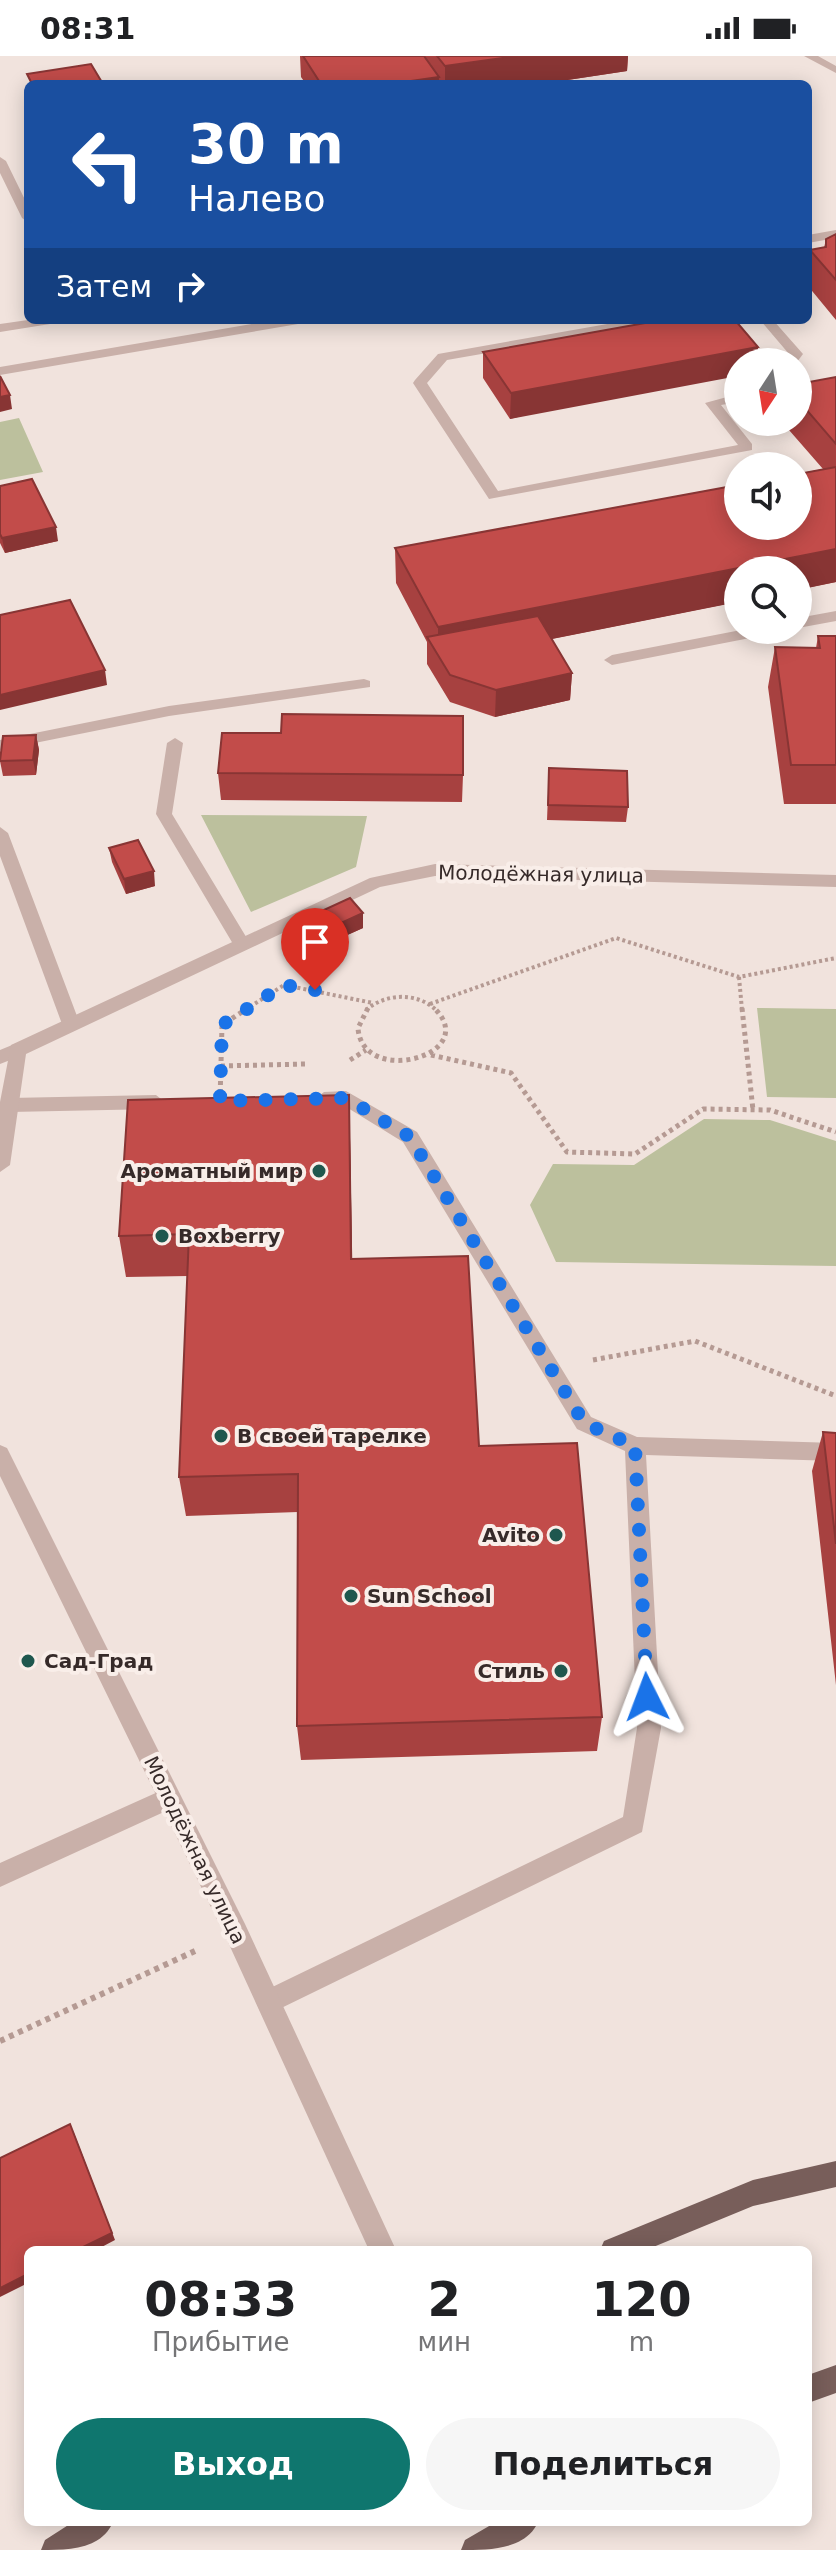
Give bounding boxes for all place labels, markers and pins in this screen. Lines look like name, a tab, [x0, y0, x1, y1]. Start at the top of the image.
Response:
pin	[281, 908, 349, 990]
place label: Ароматный мир	[120, 1159, 303, 1183]
marker: Ароматный мир	[310, 1162, 328, 1180]
place label: Boxberry	[178, 1224, 281, 1248]
marker: Boxberry	[153, 1227, 171, 1245]
place label: В своей тарелке	[237, 1424, 427, 1448]
marker: В своей тарелке	[212, 1427, 230, 1445]
place label: Avito	[482, 1523, 540, 1547]
marker: Avito	[547, 1526, 565, 1544]
place label: Sun School	[367, 1584, 492, 1608]
marker: Sun School	[342, 1587, 360, 1605]
place label: Сад-Град	[44, 1649, 153, 1673]
marker: Сад-Град	[19, 1652, 37, 1670]
place label: Стиль	[477, 1659, 545, 1683]
marker: Стиль	[552, 1662, 570, 1680]

